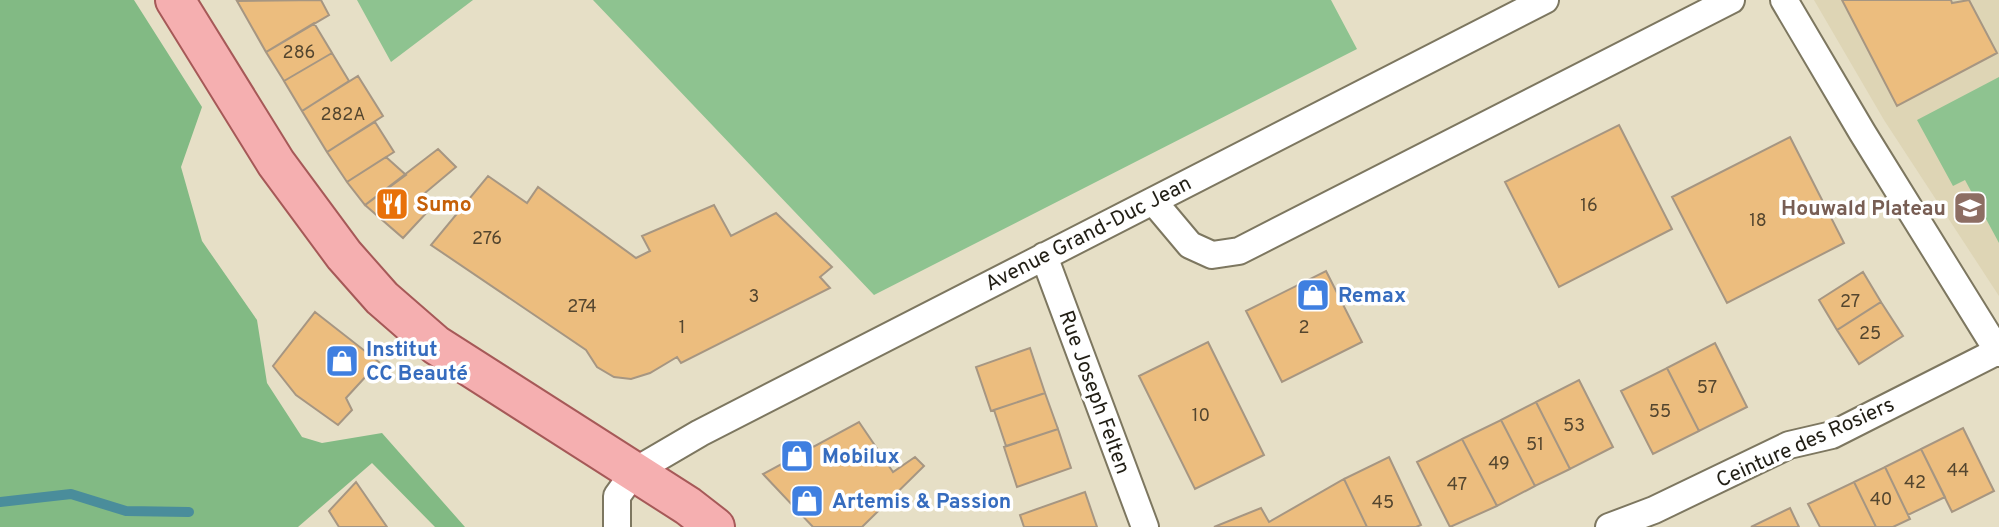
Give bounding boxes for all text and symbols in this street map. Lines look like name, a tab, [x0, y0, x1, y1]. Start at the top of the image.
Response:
house number: 286	[283, 42, 315, 65]
house number: 282A	[321, 104, 365, 127]
street label: Avenue Grand-Duc Jean	[981, 171, 1196, 298]
restaurant icon: Sumo	[373, 185, 411, 223]
school or university icon: Houwald Plateau	[1951, 189, 1989, 227]
place label: Sumo	[416, 192, 472, 219]
house number: 16	[1580, 195, 1598, 218]
place label: Houwald Plateau	[1781, 196, 1946, 223]
house number: 18	[1749, 210, 1767, 233]
house number: 276	[472, 228, 502, 251]
shop icon: Remax	[1294, 276, 1332, 314]
place label: Remax	[1338, 283, 1406, 310]
house number: 3	[749, 286, 759, 309]
house number: 27	[1840, 291, 1860, 314]
house number: 274	[567, 296, 597, 319]
street label: Rue Joseph Felten	[1051, 307, 1136, 478]
house number: 1	[679, 317, 685, 340]
house number: 2	[1298, 317, 1310, 340]
house number: 25	[1859, 323, 1881, 346]
place label: Institut CC Beauté	[366, 337, 468, 388]
shop icon: Institut CC Beauté	[323, 342, 361, 380]
house number: 57	[1697, 377, 1717, 400]
street label: Ceinture des Rosiers	[1712, 392, 1899, 495]
house number: 55	[1649, 401, 1671, 424]
house number: 10	[1192, 405, 1210, 428]
house number: 53	[1563, 415, 1585, 438]
house number: 51	[1526, 434, 1544, 457]
shop icon: Mobilux	[778, 437, 816, 475]
place label: Mobilux	[822, 444, 900, 471]
house number: 49	[1488, 453, 1510, 476]
house number: 44	[1947, 460, 1969, 483]
house number: 42	[1904, 472, 1926, 495]
house number: 47	[1447, 474, 1467, 497]
shop icon: Artemis & Passion	[788, 482, 826, 520]
place label: Artemis & Passion	[832, 489, 1011, 516]
house number: 40	[1870, 489, 1892, 512]
house number: 45	[1372, 492, 1394, 515]

